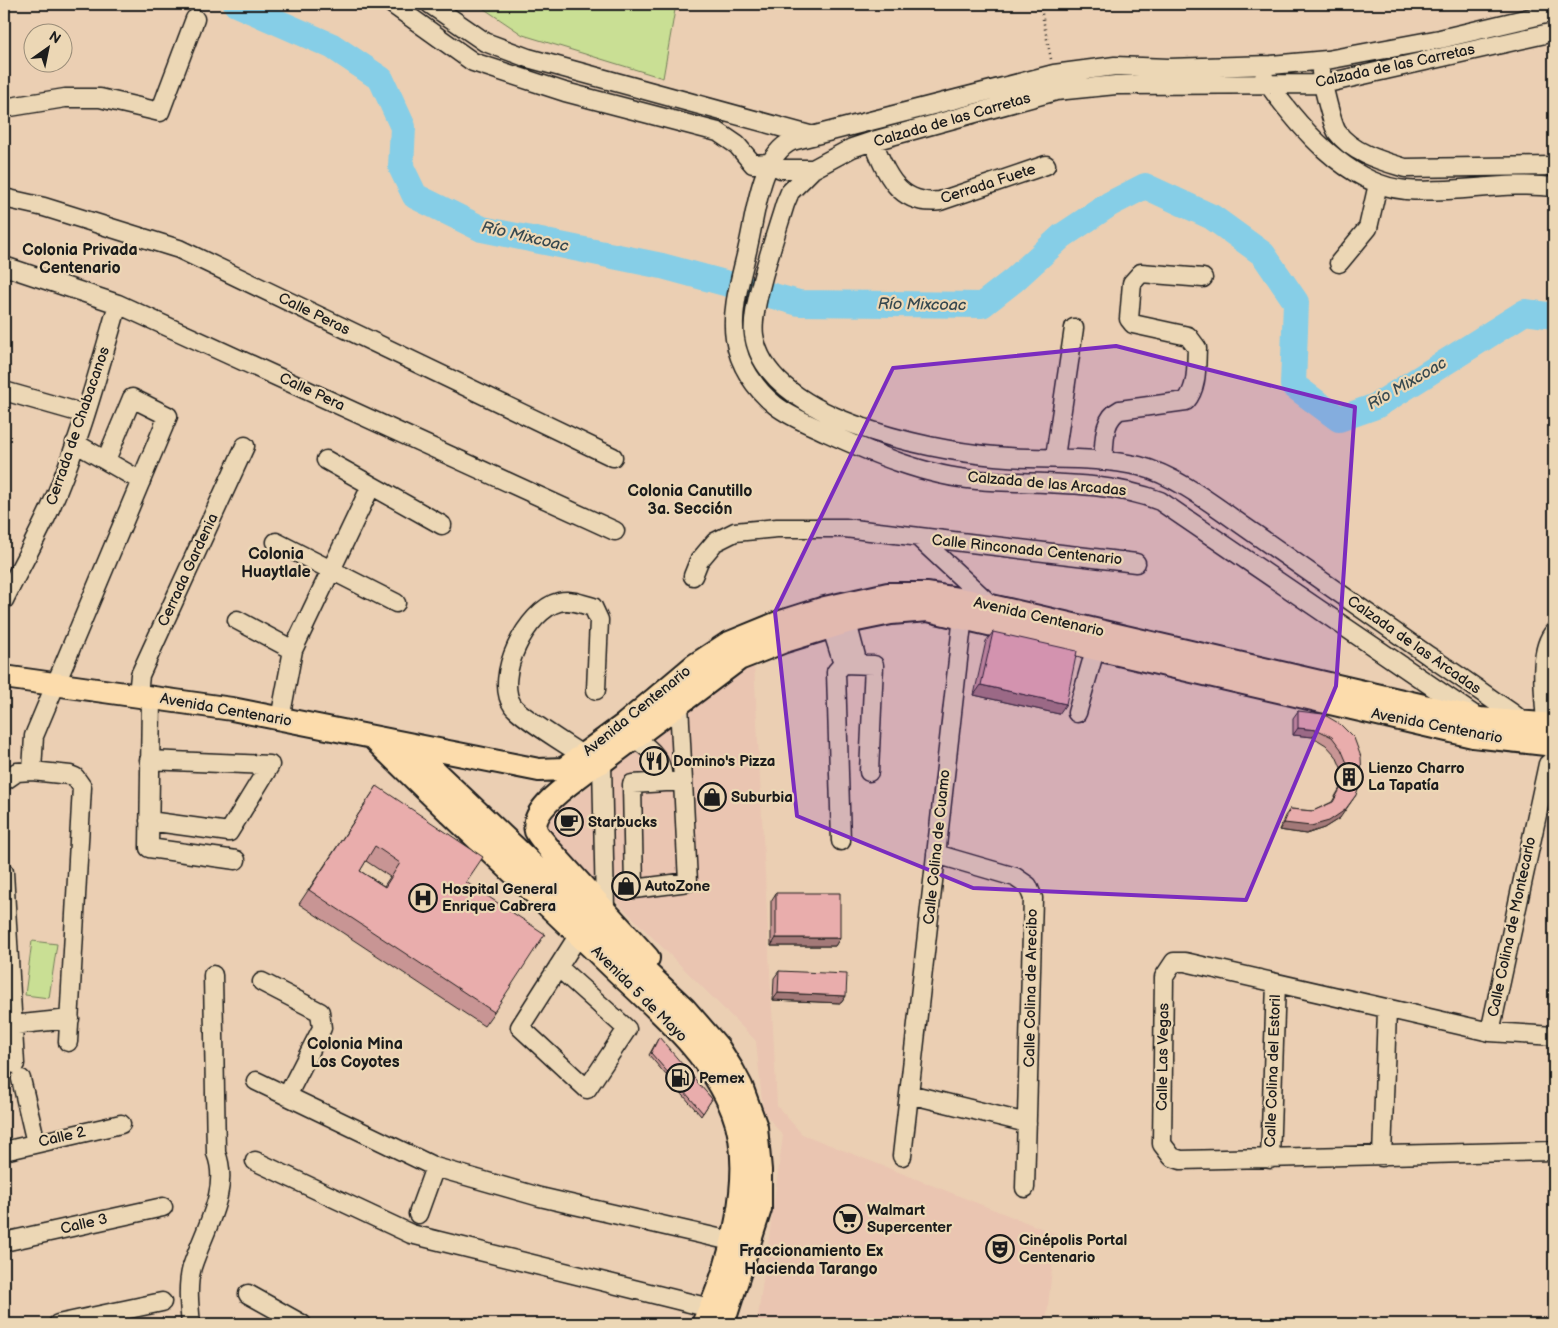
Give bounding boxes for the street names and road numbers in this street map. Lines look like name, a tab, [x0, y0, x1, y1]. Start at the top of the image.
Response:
street label: Calzada de las Carretas	[1314, 40, 1477, 92]
street label: Calzada de las Carretas	[871, 88, 1033, 152]
street label: Cerrada Fuete	[938, 160, 1038, 208]
street label: Calle Peras	[275, 288, 353, 340]
street label: Cerrada de Chabacanos	[42, 344, 114, 508]
street label: Calle Pera	[276, 369, 348, 415]
street label: Calzada de las Arcadas	[967, 468, 1128, 500]
street label: Cerrada Gardenia	[153, 510, 223, 630]
street label: Calle Rinconada Centenario	[931, 531, 1123, 569]
street label: Calzada de las Arcadas	[1343, 592, 1485, 699]
street label: Avenida Centenario	[972, 593, 1106, 641]
street label: Avenida Centenario	[579, 662, 695, 760]
street label: Avenida Centenario	[159, 689, 293, 731]
street label: Avenida Centenario	[1370, 704, 1504, 748]
street label: Calle Colina de Cuamo	[919, 769, 955, 925]
street label: Calle Colina de Montecarlo	[1484, 835, 1540, 1019]
street label: Calle Colina de Arecibo	[1020, 908, 1042, 1068]
street label: Avenida 5 de Mayo	[587, 942, 691, 1046]
street label: Calle Colina del Estoril	[1261, 994, 1285, 1148]
street label: Calle Las Vegas	[1153, 1002, 1173, 1111]
street label: Calle 2	[37, 1122, 87, 1152]
street label: Calle 3	[59, 1209, 109, 1239]

